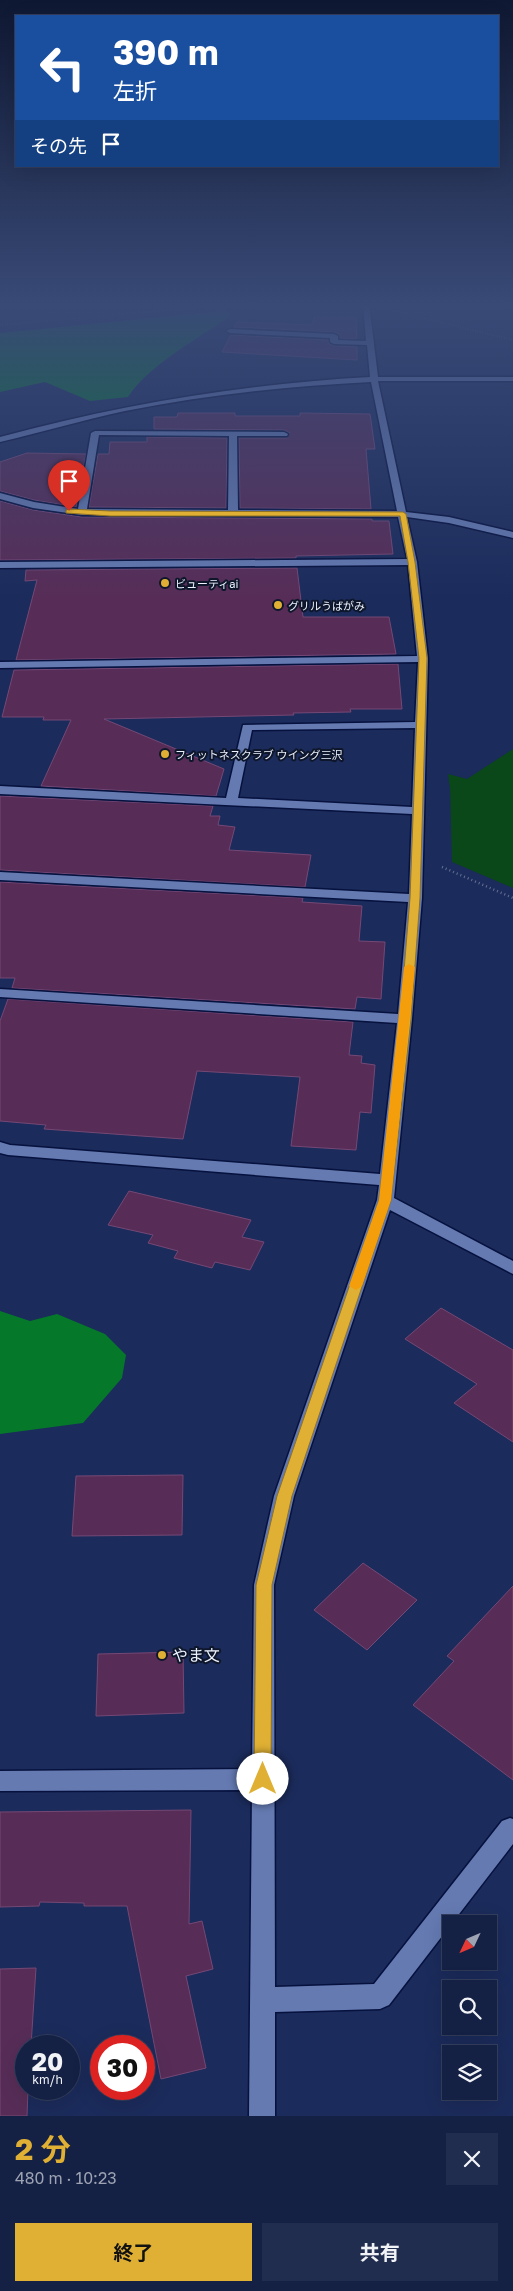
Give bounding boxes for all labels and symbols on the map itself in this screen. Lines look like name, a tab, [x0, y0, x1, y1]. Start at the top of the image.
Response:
pin	[48, 460, 90, 511]
marker: ビューティai	[159, 577, 171, 589]
place label: ビューティai	[175, 577, 239, 590]
marker: グリルうばがみ	[272, 599, 284, 611]
place label: グリルうばがみ	[288, 599, 365, 612]
marker: フィットネスクラブ ウイング三沢	[159, 748, 171, 760]
place label: フィットネスクラブ ウイング三沢	[175, 748, 343, 761]
place label: やま文	[172, 1645, 220, 1665]
marker: やま文	[156, 1649, 168, 1661]
position arrow	[236, 1752, 288, 1804]
north arrow	[442, 1915, 498, 1970]
speed limit sign: 30	[90, 2035, 155, 2100]

